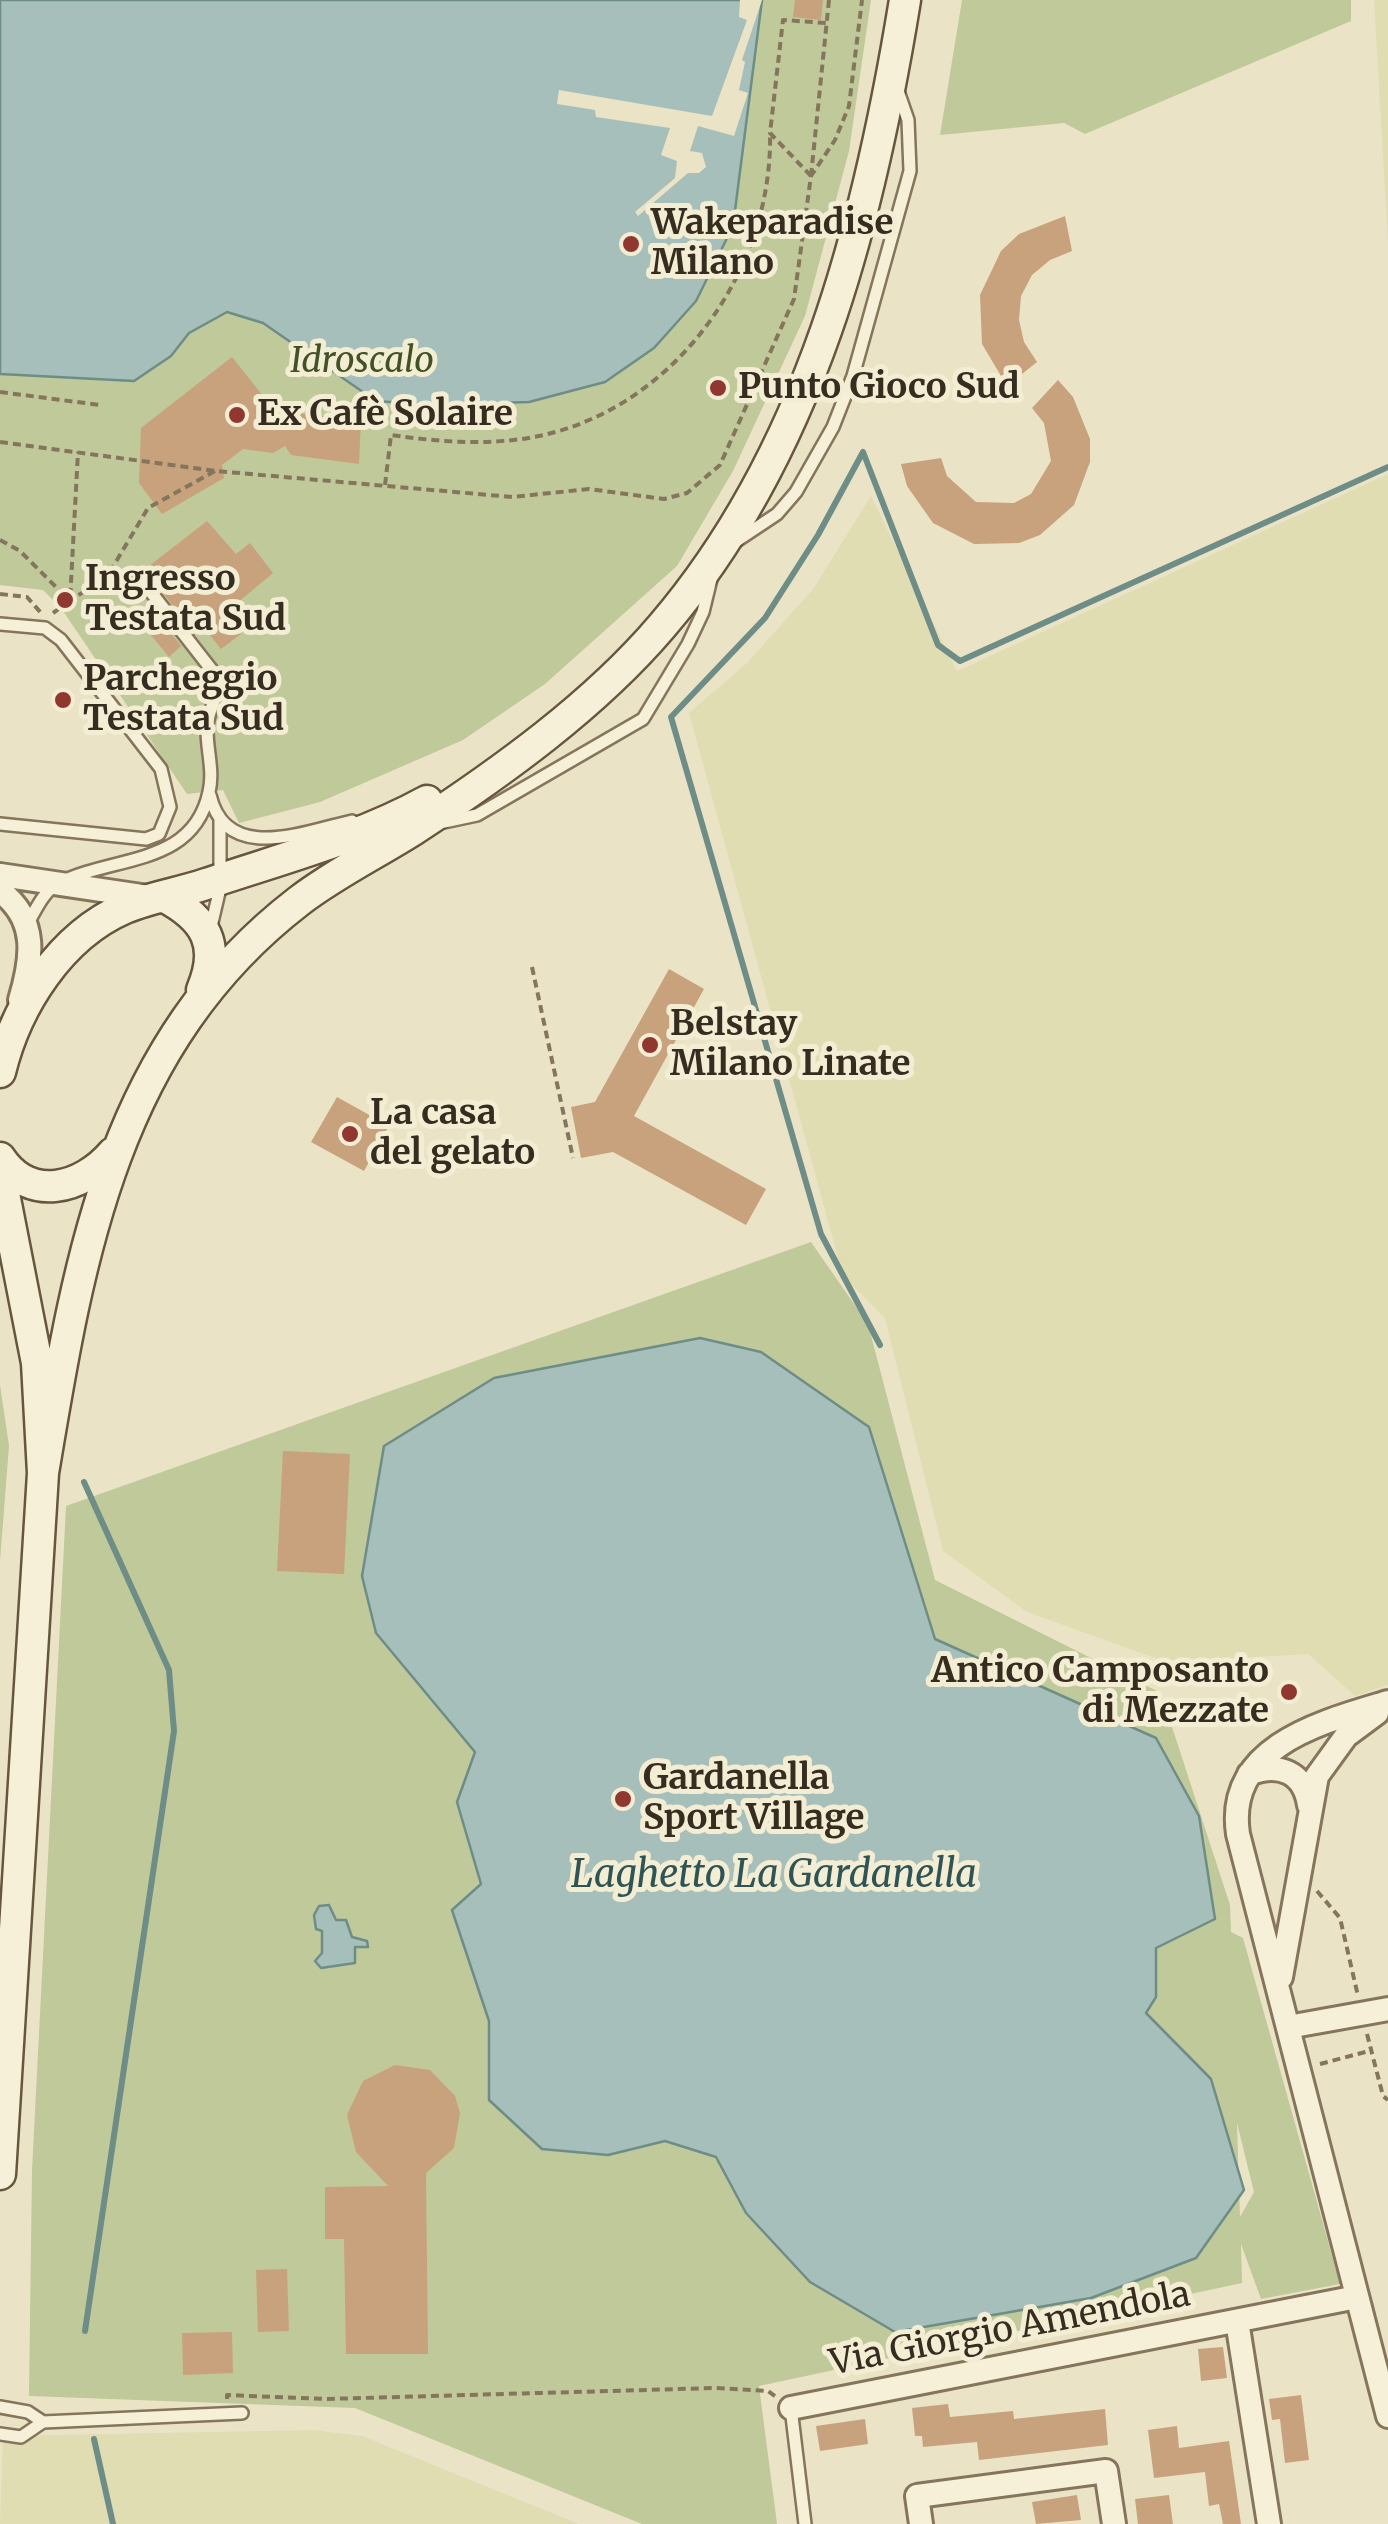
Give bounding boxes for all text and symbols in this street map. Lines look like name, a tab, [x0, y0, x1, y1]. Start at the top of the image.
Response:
place label: Wakeparadise Milano	[651, 203, 893, 285]
marker: Wakeparadise Milano	[620, 233, 642, 255]
park label: Idroscalo	[290, 341, 434, 383]
place label: Punto Gioco Sud	[738, 367, 1020, 409]
marker: Punto Gioco Sud	[707, 377, 729, 399]
place label: Ex Cafè Solaire	[257, 394, 513, 436]
marker: Ex Cafè Solaire	[226, 404, 248, 426]
place label: Ingresso Testata Sud	[85, 559, 286, 641]
marker: Ingresso Testata Sud	[54, 589, 76, 611]
place label: Parcheggio Testata Sud	[83, 659, 284, 741]
marker: Parcheggio Testata Sud	[52, 689, 74, 711]
place label: Belstay Milano Linate	[670, 1004, 910, 1086]
marker: Belstay Milano Linate	[639, 1034, 661, 1056]
place label: La casa del gelato	[370, 1093, 535, 1175]
marker: La casa del gelato	[339, 1123, 361, 1145]
place label: Antico Camposanto di Mezzate	[931, 1651, 1269, 1733]
marker: Antico Camposanto di Mezzate	[1278, 1681, 1300, 1703]
place label: Gardanella Sport Village	[643, 1758, 864, 1840]
marker: Gardanella Sport Village	[612, 1788, 634, 1810]
water label: Laghetto La Gardanella	[571, 1853, 977, 1899]
street label: Via Giorgio Amendola	[826, 2274, 1194, 2386]

